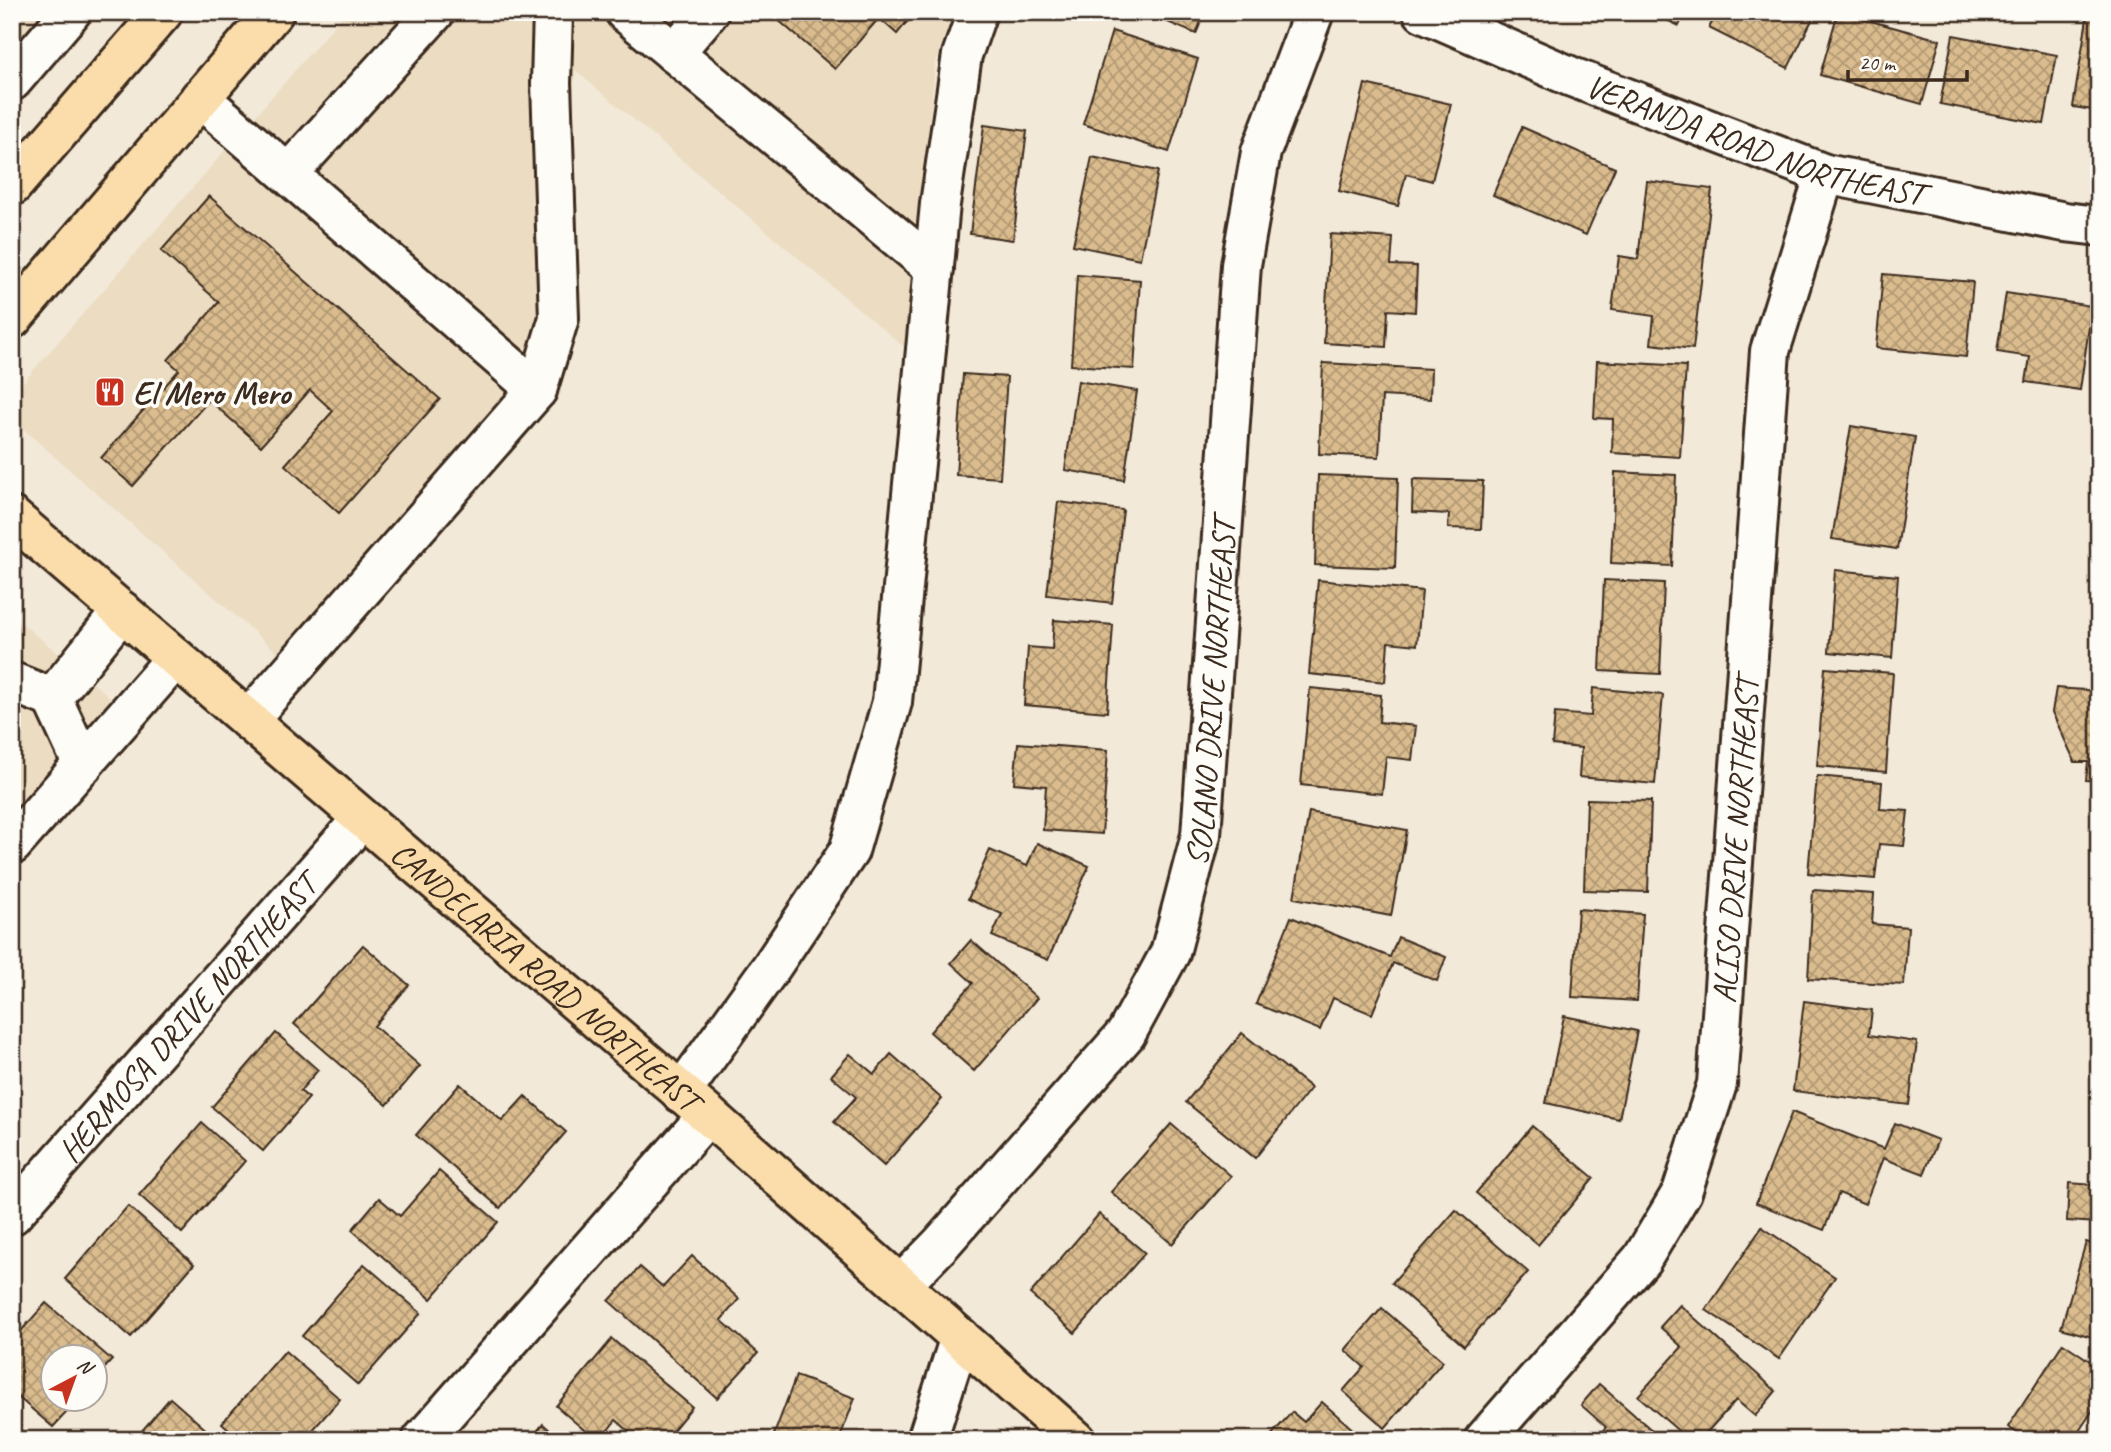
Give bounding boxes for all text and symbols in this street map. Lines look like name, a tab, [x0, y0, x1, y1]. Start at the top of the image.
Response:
scale bar	[1848, 38, 1968, 82]
text: 20 m	[1859, 50, 1897, 76]
street label: VERANDA ROAD NORTHEAST	[1580, 65, 1935, 217]
place label: El Mero Mero	[133, 372, 292, 414]
restaurant icon: El Mero Mero	[93, 375, 127, 409]
street label: SOLANO DRIVE NORTHEAST	[1174, 510, 1246, 870]
street label: ALISO DRIVE NORTHEAST	[1703, 669, 1769, 1004]
street label: CANDELARIA ROAD NORTHEAST	[382, 832, 714, 1125]
street label: HERMOSA DRIVE NORTHEAST	[49, 860, 331, 1171]
north arrow	[38, 1344, 108, 1414]
text: N	[72, 1353, 99, 1381]

